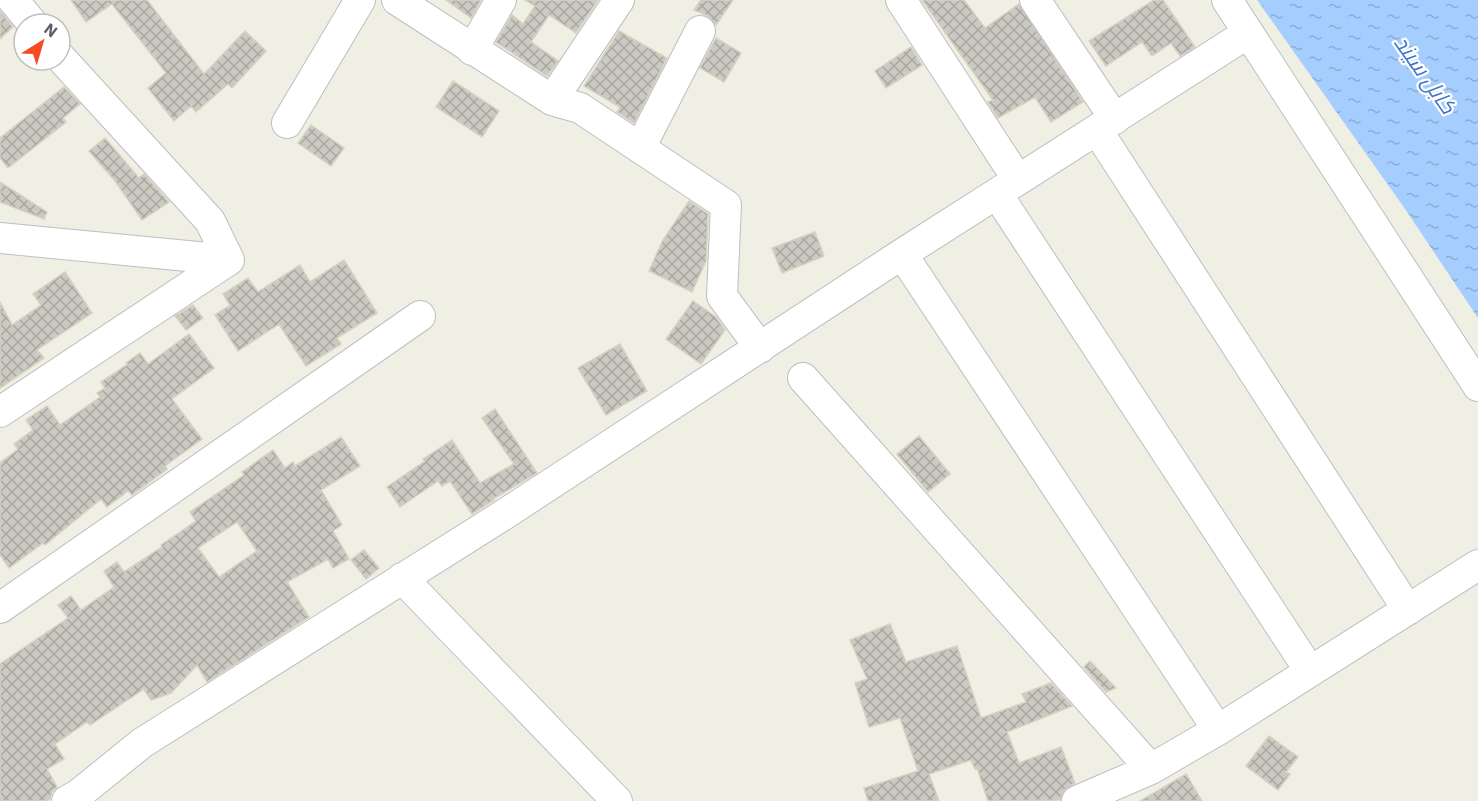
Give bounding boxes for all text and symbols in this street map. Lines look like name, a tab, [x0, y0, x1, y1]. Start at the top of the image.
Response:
north arrow	[12, 12, 72, 72]
text: N	[40, 19, 62, 41]
water label: کابل سيند	[1388, 29, 1464, 119]

